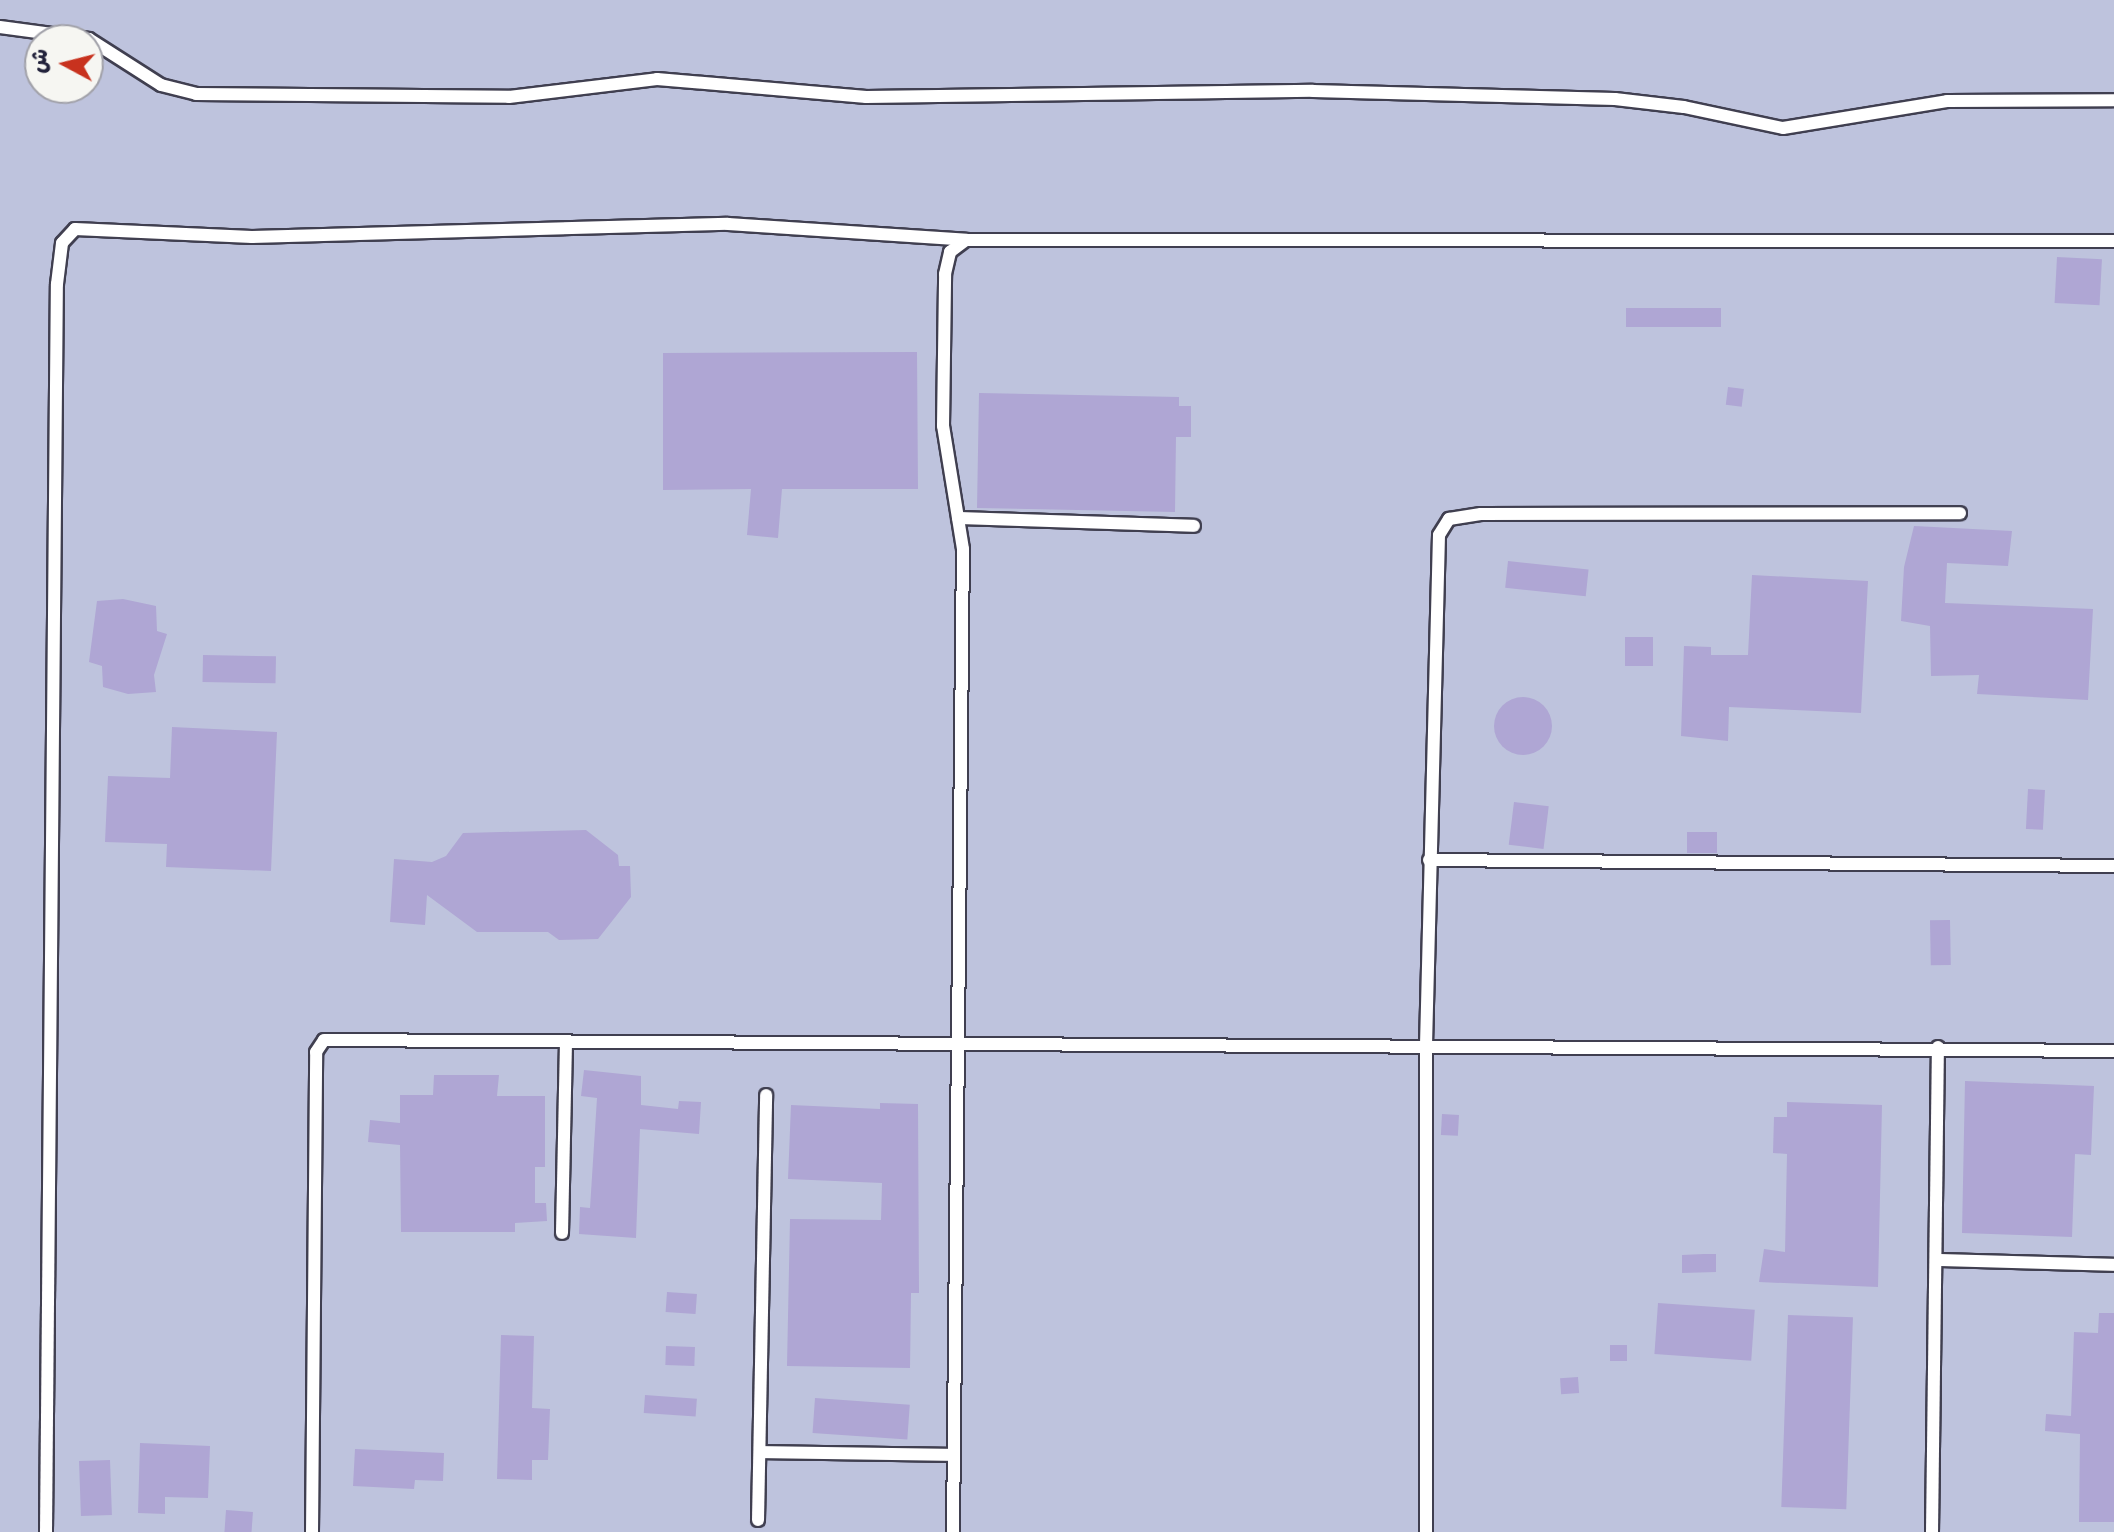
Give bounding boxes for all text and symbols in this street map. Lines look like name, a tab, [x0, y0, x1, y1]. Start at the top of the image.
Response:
north arrow	[24, 24, 104, 104]
text: ش	[28, 48, 57, 75]

